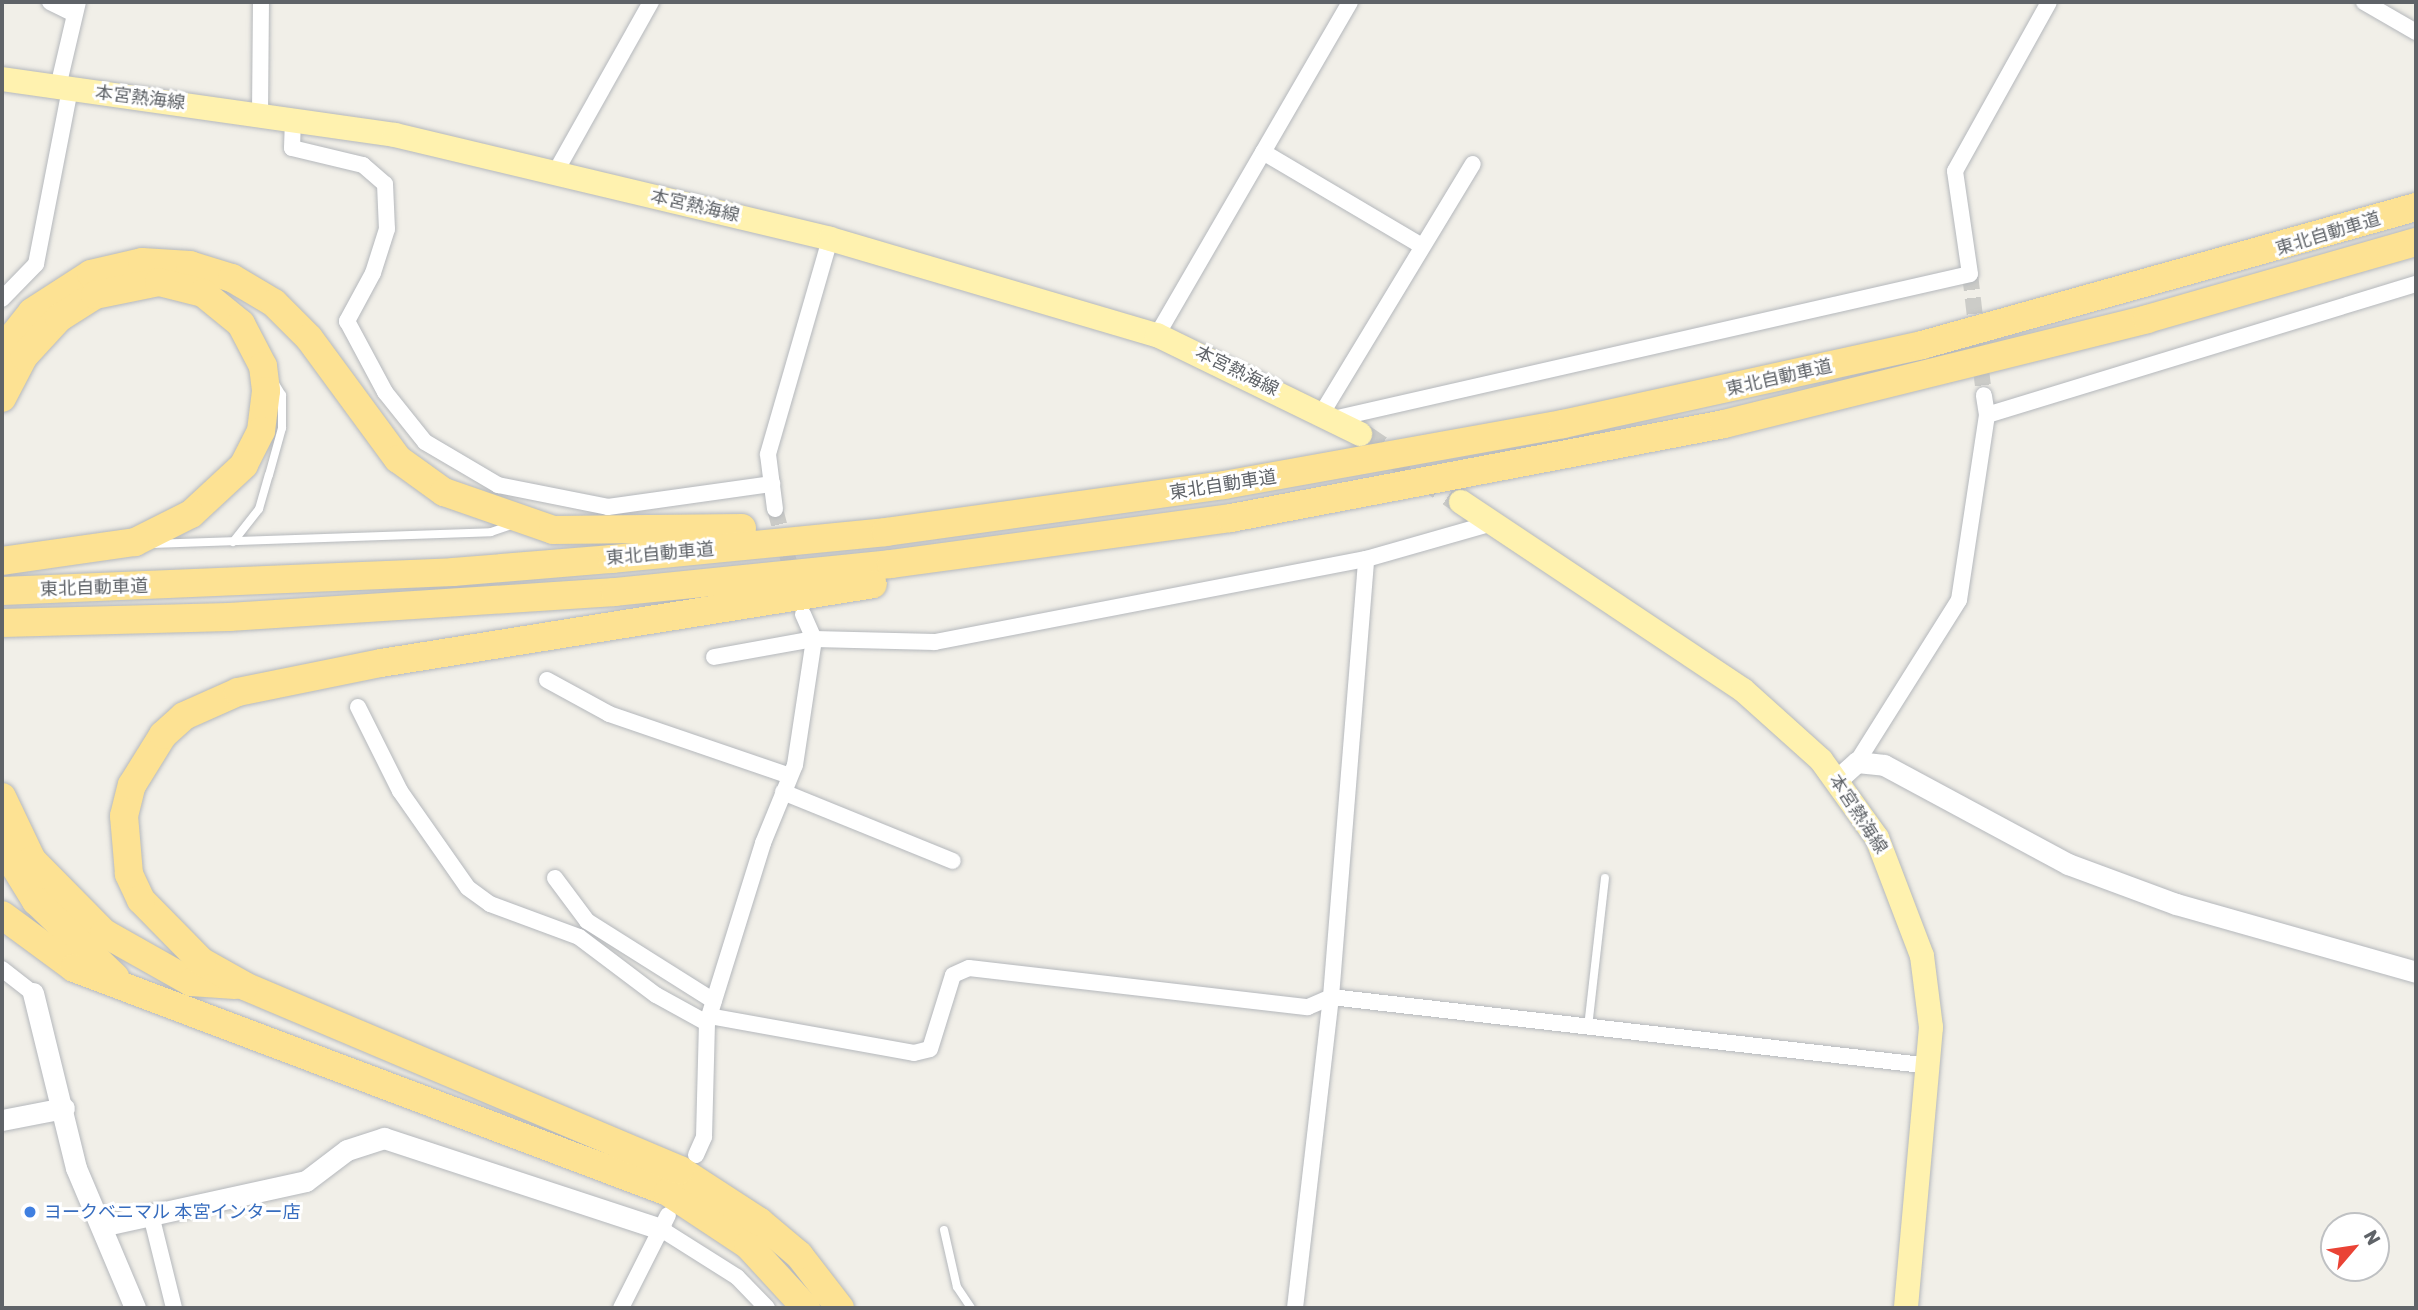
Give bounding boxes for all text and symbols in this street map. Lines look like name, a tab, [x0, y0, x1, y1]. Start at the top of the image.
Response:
street label: 本宮熱海線	[94, 82, 186, 114]
street label: 本宮熱海線	[649, 185, 741, 227]
street label: 東北自動車道	[2273, 208, 2383, 260]
street label: 本宮熱海線	[1192, 342, 1282, 400]
street label: 東北自動車道	[1724, 355, 1834, 401]
street label: 東北自動車道	[1168, 466, 1278, 504]
street label: 東北自動車道	[605, 539, 715, 569]
street label: 東北自動車道	[40, 575, 148, 601]
street label: 本宮熱海線	[1824, 770, 1892, 858]
place label: ヨークベニマル 本宮インター店	[44, 1201, 300, 1223]
marker: ヨークベニマル 本宮インター店	[22, 1204, 38, 1220]
north arrow	[2320, 1212, 2390, 1282]
text: N	[2359, 1226, 2385, 1249]

